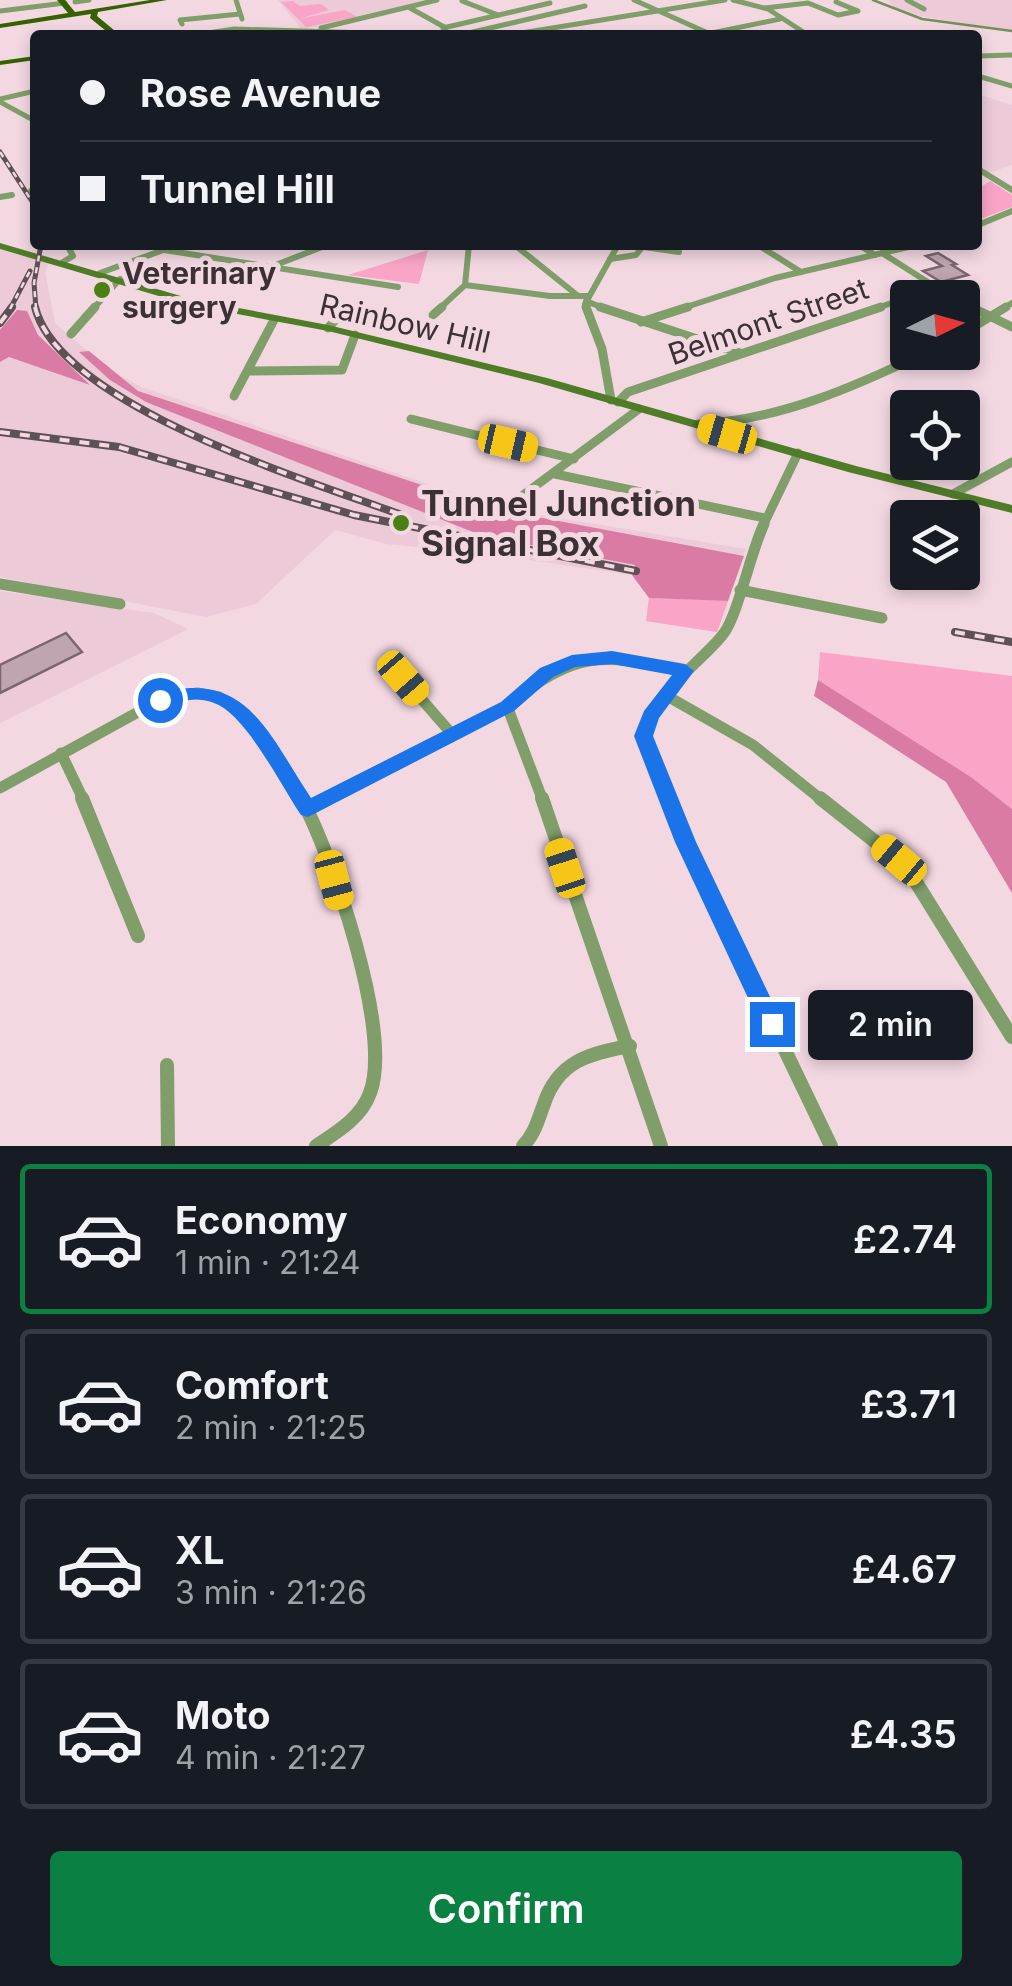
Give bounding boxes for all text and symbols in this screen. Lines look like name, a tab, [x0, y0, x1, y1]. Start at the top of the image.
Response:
text: Rose Avenue	[140, 70, 381, 116]
text: Tunnel Hill	[140, 166, 335, 212]
place label: Veterinary surgery	[122, 255, 276, 325]
street label: Belmont Street	[663, 270, 873, 372]
marker: Veterinary surgery	[91, 279, 113, 301]
north arrow	[890, 280, 980, 370]
map controls	[890, 280, 980, 590]
street label: Rainbow Hill	[316, 286, 494, 360]
button: locate	[890, 390, 980, 480]
car	[694, 411, 760, 457]
car	[475, 422, 541, 464]
place label: Tunnel Junction Signal Box	[421, 482, 696, 564]
button: layers	[890, 500, 980, 590]
marker: Tunnel Junction Signal Box	[390, 512, 412, 534]
car	[372, 646, 434, 710]
route start	[138, 678, 183, 723]
car	[866, 829, 932, 891]
car	[541, 835, 589, 901]
car	[312, 847, 356, 913]
callout: 2 min	[807, 989, 972, 1059]
route end	[750, 1002, 795, 1047]
text: 2 min	[848, 1005, 933, 1044]
icon: car	[55, 1194, 145, 1284]
text: Economy	[175, 1197, 348, 1243]
text: £2.74	[853, 1216, 957, 1262]
text: 1 min · 21:24	[175, 1243, 360, 1282]
icon: car	[55, 1359, 145, 1449]
text: Comfort	[175, 1362, 329, 1408]
text: £3.71	[860, 1381, 957, 1427]
text: 2 min · 21:25	[175, 1408, 366, 1447]
icon: car	[55, 1524, 145, 1614]
text: XL	[175, 1527, 225, 1573]
text: £4.67	[852, 1546, 957, 1592]
text: 3 min · 21:26	[175, 1573, 367, 1612]
icon: car	[55, 1689, 145, 1779]
text: Moto	[175, 1692, 271, 1738]
text: £4.35	[850, 1711, 957, 1757]
text: 4 min · 21:27	[175, 1738, 366, 1777]
button: Confirm	[50, 1851, 962, 1966]

